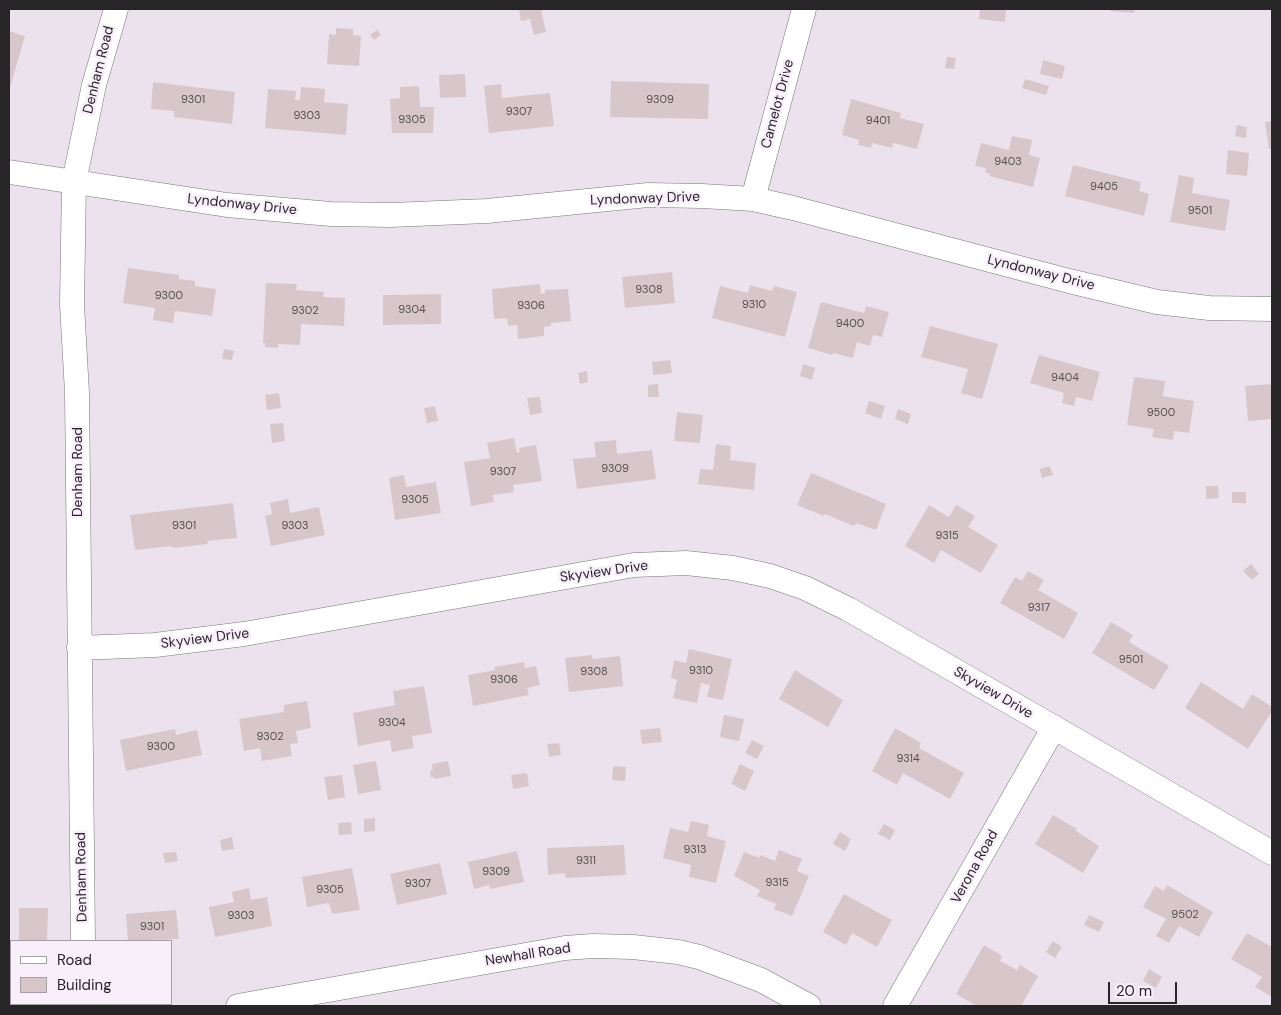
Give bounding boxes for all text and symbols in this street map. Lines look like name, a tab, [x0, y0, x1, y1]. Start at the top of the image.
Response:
street label: Denham Road	[80, 24, 118, 116]
street label: Camelot Drive	[758, 58, 798, 150]
house number: 9301	[181, 93, 205, 107]
house number: 9309	[646, 93, 674, 107]
house number: 9307	[506, 105, 532, 119]
house number: 9303	[293, 109, 321, 123]
house number: 9305	[398, 113, 426, 127]
house number: 9401	[866, 114, 890, 128]
house number: 9403	[994, 155, 1022, 169]
house number: 9405	[1090, 180, 1118, 194]
street label: Lyndonway Drive	[590, 189, 700, 209]
street label: Lyndonway Drive	[186, 191, 298, 219]
house number: 9501	[1188, 204, 1212, 218]
street label: Lyndonway Drive	[986, 252, 1096, 294]
house number: 9308	[635, 283, 663, 297]
house number: 9300	[155, 289, 183, 303]
house number: 9310	[742, 298, 766, 312]
house number: 9306	[517, 299, 545, 313]
house number: 9304	[398, 303, 426, 317]
house number: 9302	[292, 304, 318, 318]
house number: 9400	[836, 317, 864, 331]
house number: 9404	[1051, 371, 1079, 385]
house number: 9500	[1147, 406, 1175, 420]
street label: Denham Road	[70, 427, 86, 517]
house number: 9309	[601, 462, 629, 476]
house number: 9307	[490, 465, 516, 479]
house number: 9305	[401, 493, 429, 507]
house number: 9301	[172, 519, 196, 533]
house number: 9303	[281, 519, 309, 533]
house number: 9315	[935, 529, 959, 543]
street label: Skyview Drive	[559, 557, 649, 587]
house number: 9317	[1028, 601, 1050, 615]
street label: Skyview Drive	[160, 625, 250, 653]
house number: 9501	[1119, 653, 1143, 667]
street label: Skyview Drive	[950, 663, 1036, 723]
house number: 9310	[689, 664, 713, 678]
house number: 9308	[580, 665, 608, 679]
house number: 9306	[490, 673, 518, 687]
house number: 9304	[378, 716, 406, 730]
house number: 9302	[257, 730, 283, 744]
house number: 9300	[147, 740, 175, 754]
house number: 9314	[896, 752, 920, 766]
street label: Verona Road	[948, 827, 1002, 907]
street label: Denham Road	[73, 832, 91, 922]
house number: 9313	[684, 843, 706, 857]
house number: 9311	[576, 854, 596, 868]
house number: 9309	[482, 865, 510, 879]
house number: 9315	[765, 876, 789, 890]
house number: 9307	[405, 877, 431, 891]
house number: 9305	[316, 883, 344, 897]
house number: 9502	[1171, 908, 1199, 922]
house number: 9303	[227, 909, 255, 923]
house number: 9301	[140, 920, 164, 934]
legend	[10, 940, 172, 1005]
street label: Newhall Road	[484, 940, 572, 970]
text: Road	[57, 950, 92, 970]
scale bar	[1111, 972, 1180, 1004]
text: Building	[57, 975, 112, 995]
text: 20 m	[1116, 981, 1152, 1001]

